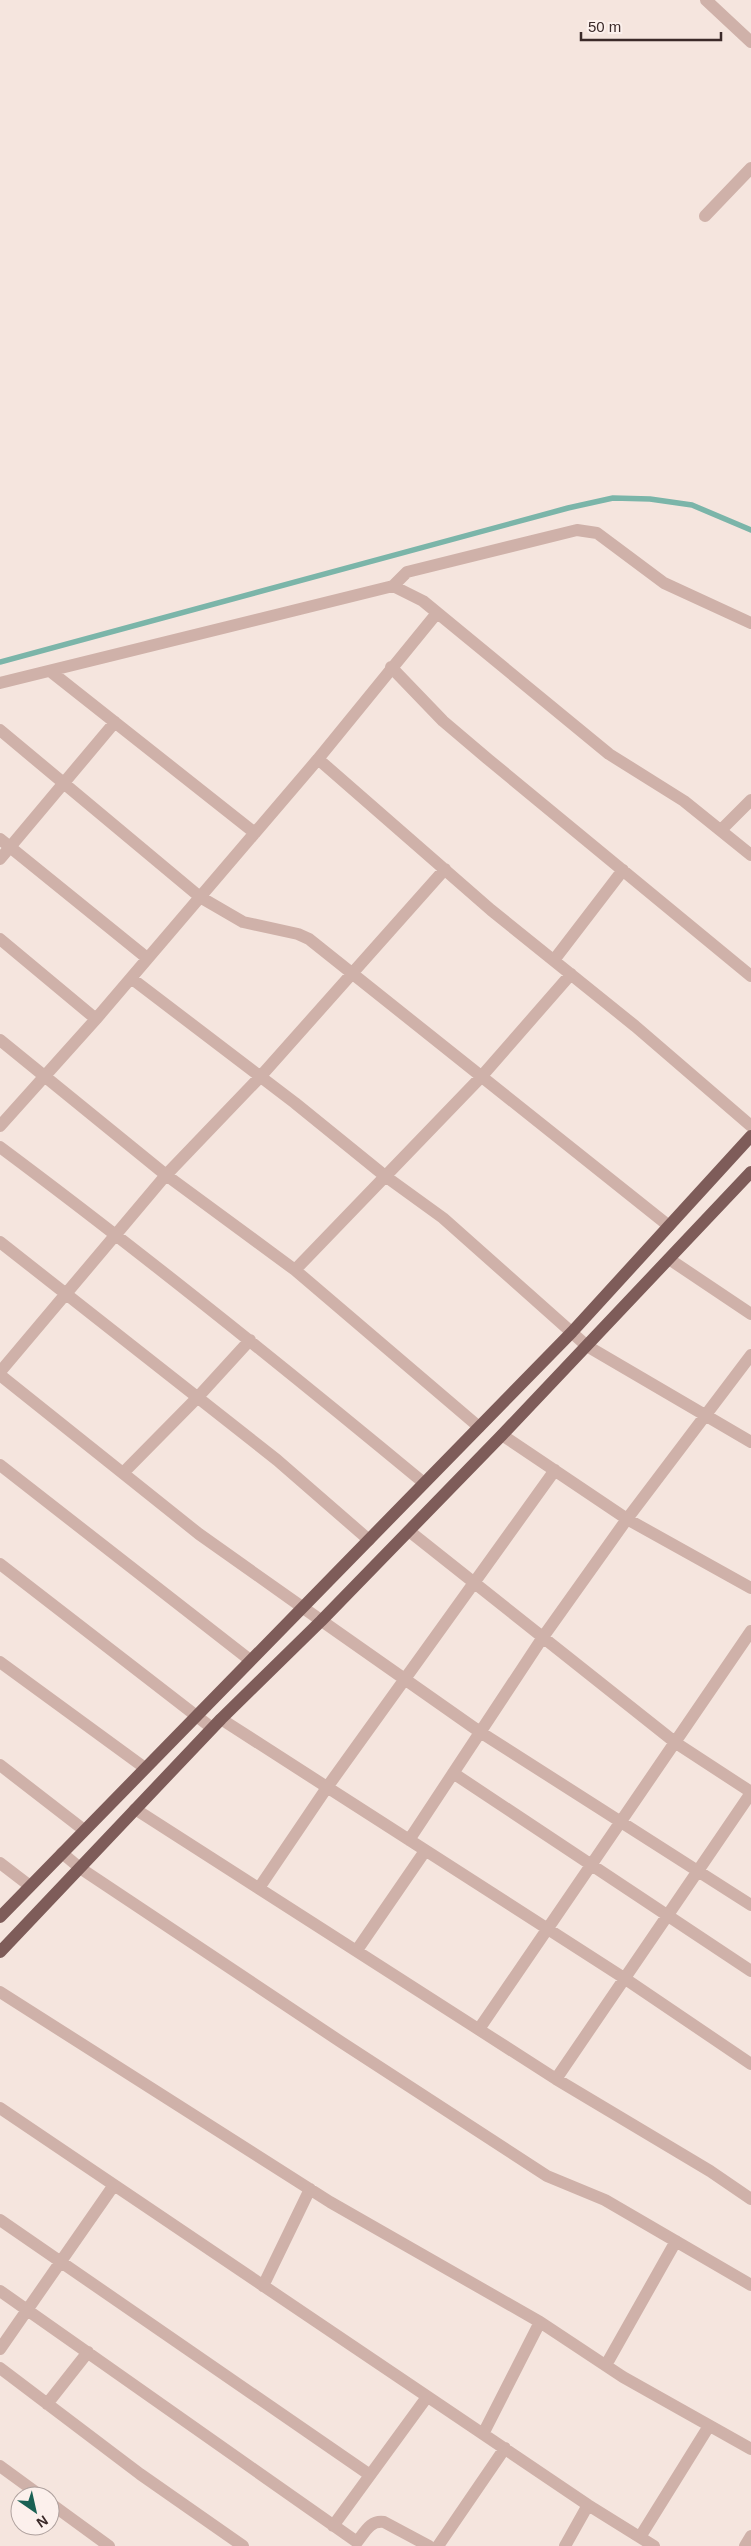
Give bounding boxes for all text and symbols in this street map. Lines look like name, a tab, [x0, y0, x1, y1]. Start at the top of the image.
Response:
scale bar	[581, 10, 721, 42]
text: 50 m	[588, 18, 621, 35]
north arrow	[10, 2486, 60, 2536]
text: N	[34, 2512, 51, 2531]

